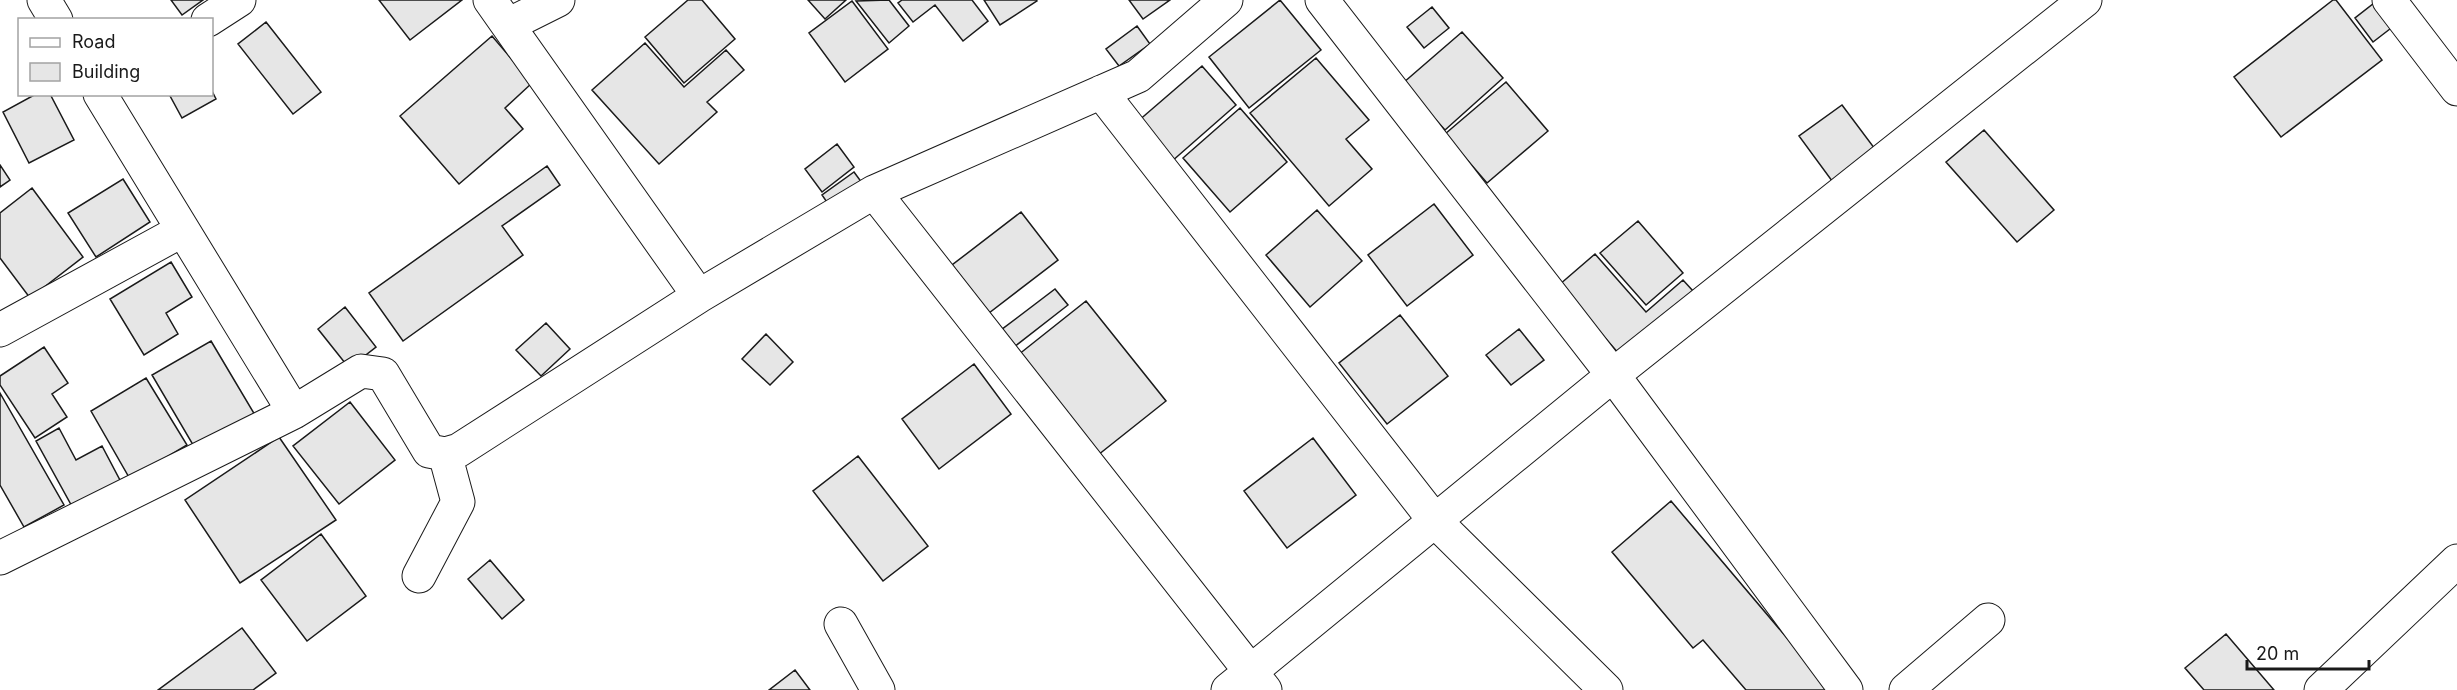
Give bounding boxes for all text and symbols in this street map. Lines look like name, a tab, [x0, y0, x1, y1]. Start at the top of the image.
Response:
legend	[18, 18, 213, 96]
text: Road	[72, 31, 115, 52]
text: Building	[72, 61, 140, 82]
scale bar	[2247, 633, 2368, 671]
text: 20 m	[2256, 643, 2299, 664]

